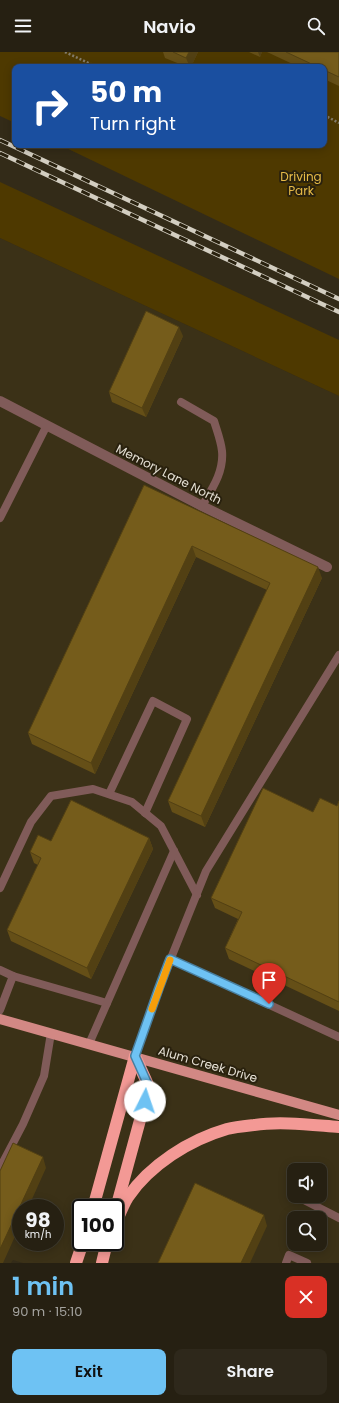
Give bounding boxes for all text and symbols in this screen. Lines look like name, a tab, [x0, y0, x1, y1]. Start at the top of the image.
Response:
text: Navio	[143, 14, 196, 39]
icon: menu	[12, 15, 34, 37]
icon: search	[305, 15, 327, 37]
text: 50 m	[90, 73, 162, 112]
icon: right	[24, 80, 76, 132]
text: Turn right	[90, 111, 176, 136]
park label: Driving Park	[280, 168, 322, 199]
street label: Memory Lane North	[113, 440, 225, 508]
pin	[252, 963, 286, 1004]
icon: arrive	[258, 969, 280, 991]
street label: Alum Creek Drive	[156, 1042, 260, 1086]
position arrow	[124, 1080, 166, 1122]
map controls	[287, 1163, 327, 1251]
button: sound	[287, 1163, 327, 1203]
speed limit sign: 100	[72, 1199, 124, 1251]
text: 98	[25, 1206, 51, 1234]
button: search	[287, 1211, 327, 1251]
text: km/h	[25, 1227, 51, 1242]
text: 1 min	[12, 1270, 74, 1303]
button: close	[285, 1276, 327, 1318]
text: 90 m · 15:10	[12, 1302, 82, 1321]
button: Exit	[12, 1349, 166, 1395]
button: Share	[174, 1349, 327, 1395]

